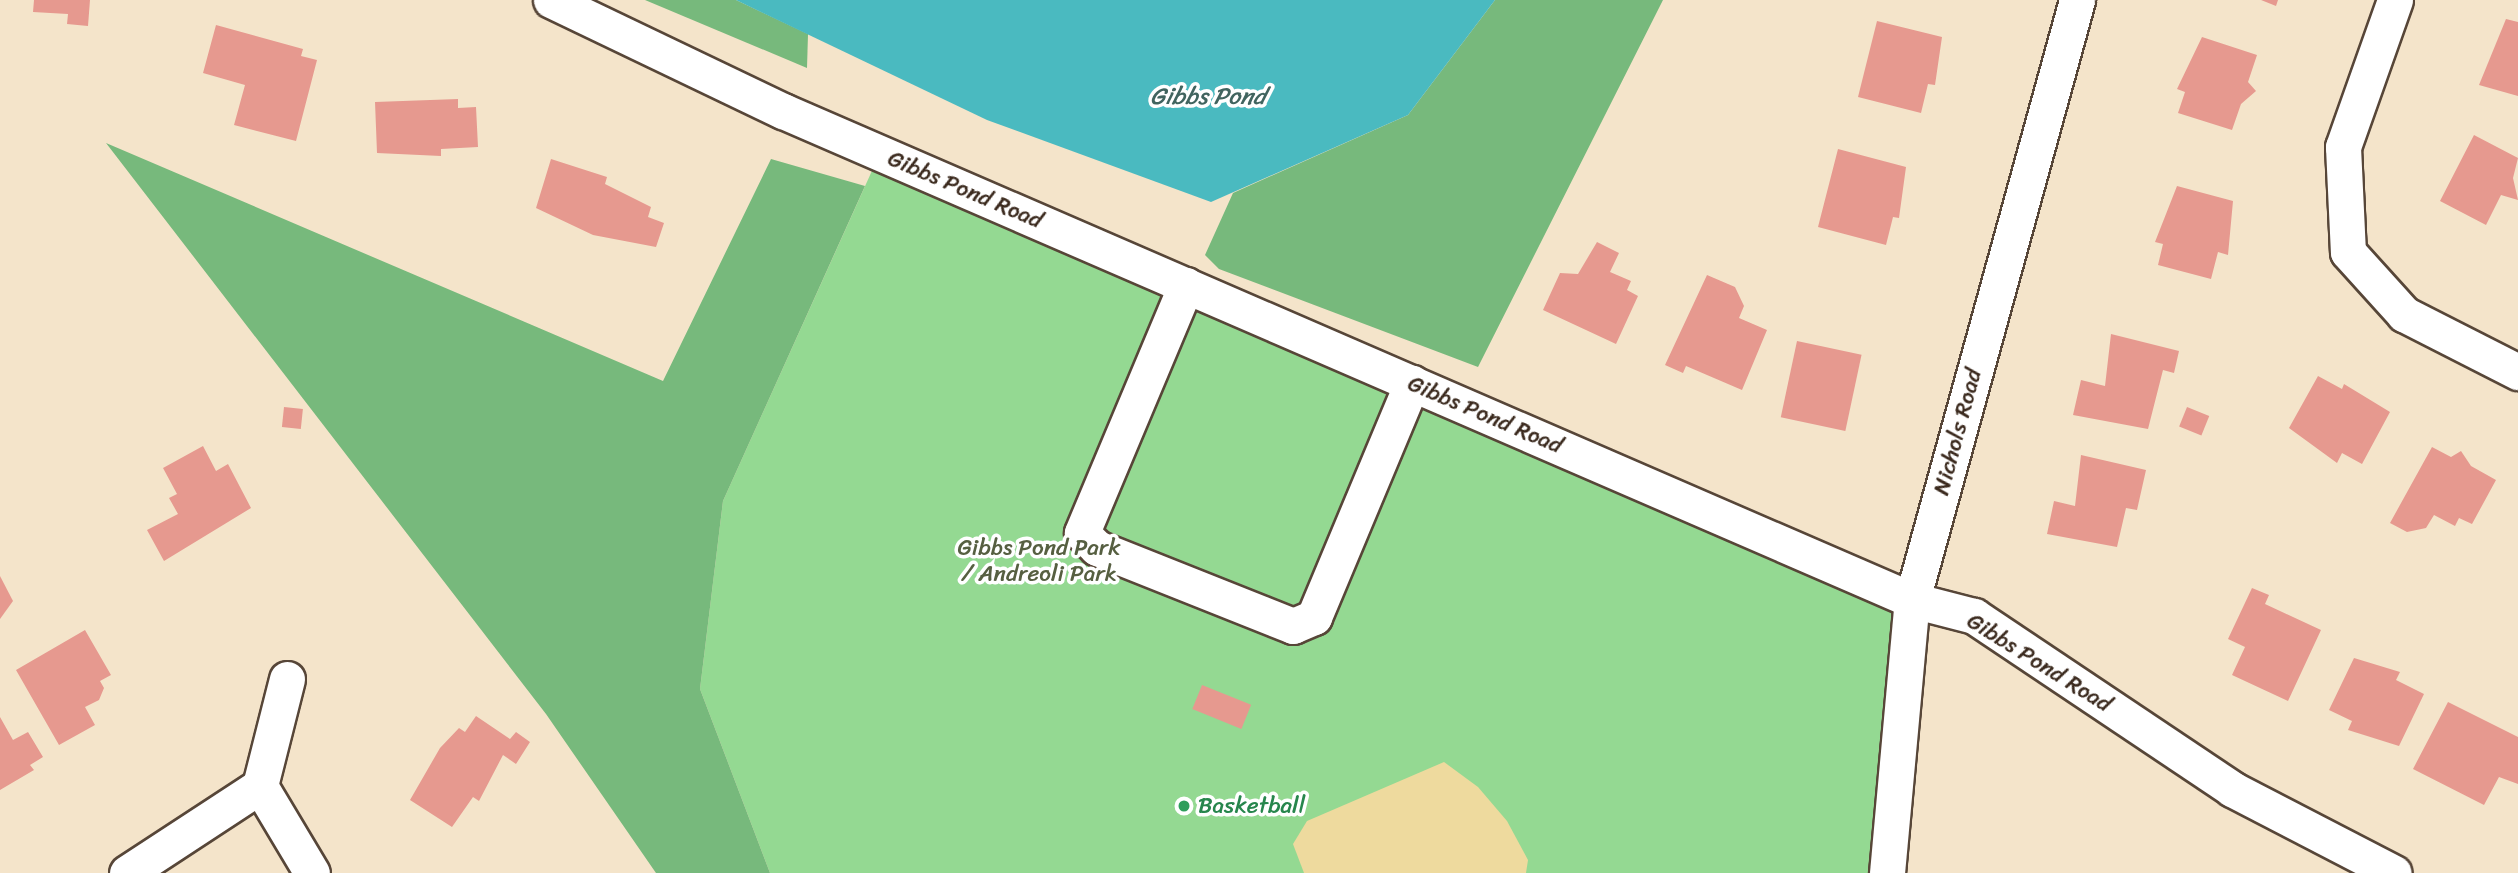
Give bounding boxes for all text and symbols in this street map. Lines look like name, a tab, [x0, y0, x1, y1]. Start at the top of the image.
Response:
water label: Gibbs Pond	[1150, 83, 1266, 111]
street label: Gibbs Pond Road	[883, 145, 1047, 235]
street label: Nichols Road	[1928, 366, 1988, 498]
street label: Gibbs Pond Road	[1403, 370, 1567, 460]
park label: Gibbs Pond Park / Andreoli Park	[957, 534, 1121, 588]
street label: Gibbs Pond Road	[1961, 607, 2117, 719]
place label: Basketball	[1198, 792, 1305, 820]
marker: Basketball	[1176, 798, 1192, 814]

